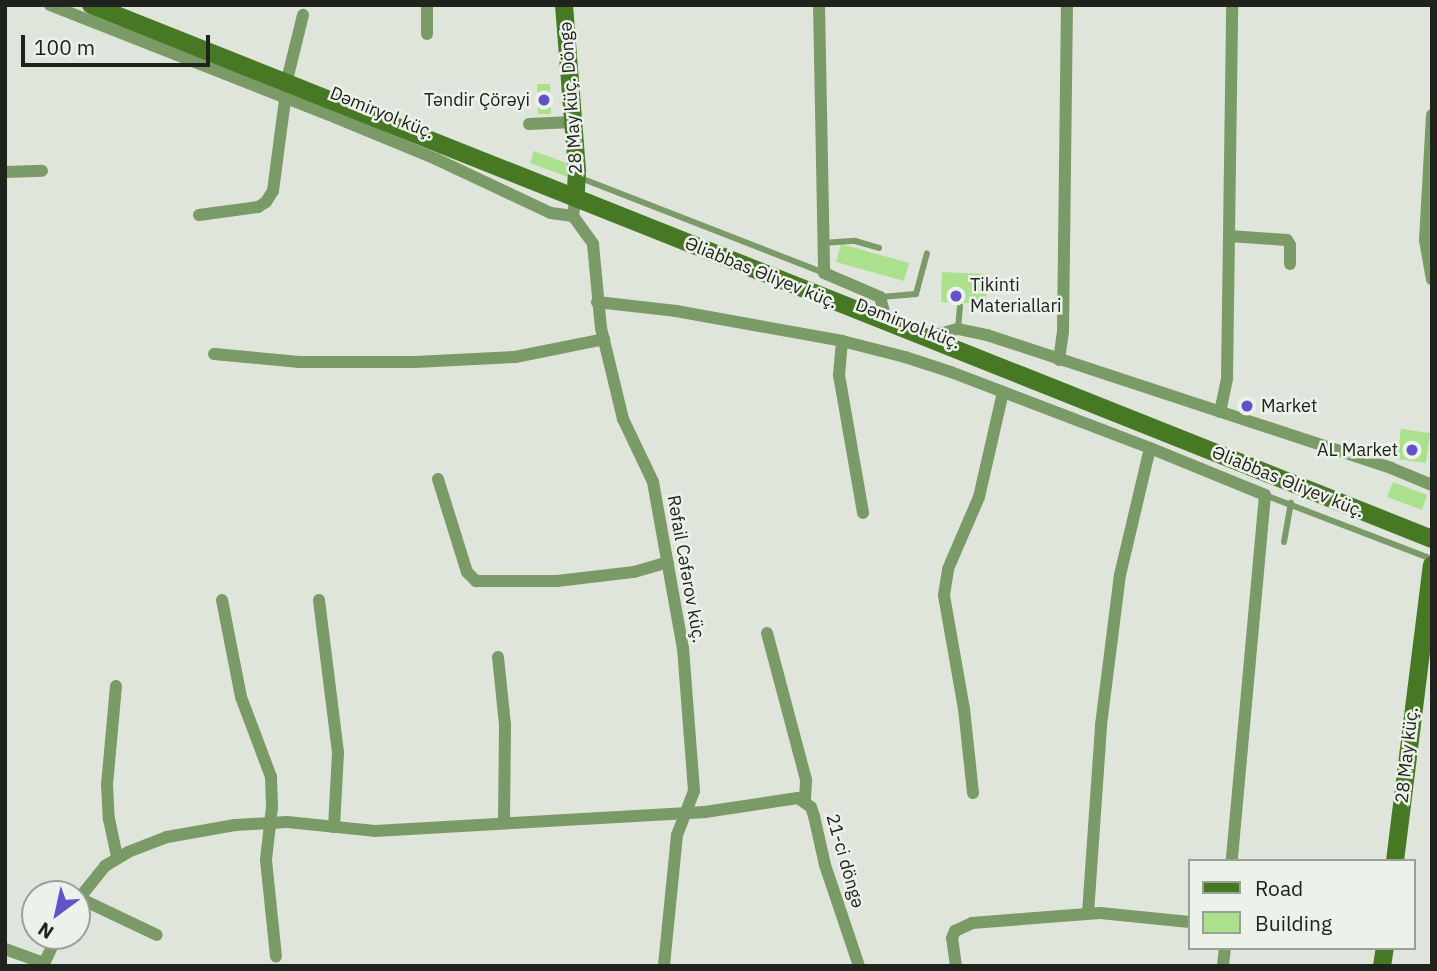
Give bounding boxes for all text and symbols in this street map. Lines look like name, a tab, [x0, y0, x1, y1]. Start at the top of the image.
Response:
scale bar	[24, 21, 214, 65]
street label: 28 May küç. Döngə	[555, 21, 587, 175]
text: 100 m	[34, 33, 95, 61]
street label: Dəmiryol küç.	[327, 82, 437, 144]
place label: Təndir Çörəyi	[424, 89, 530, 111]
marker: Təndir Çörəyi	[536, 92, 552, 108]
street label: Əliabbas Əliyev küç.	[682, 233, 840, 313]
place label: Tikinti Materiallari	[970, 275, 1061, 318]
marker: Tikinti Materiallari	[948, 288, 964, 304]
street label: Dəmiryol küç.	[853, 294, 963, 354]
place label: Market	[1261, 395, 1317, 417]
marker: Market	[1239, 398, 1255, 414]
place label: AL Market	[1317, 439, 1398, 461]
street label: Əliabbas Əliyev küç.	[1209, 442, 1367, 522]
marker: AL Market	[1404, 442, 1420, 458]
street label: Rəfail Cəfərov küç.	[662, 493, 710, 645]
street label: 28 May küç.	[1391, 706, 1423, 804]
street label: 21-ci döngə	[821, 812, 869, 910]
legend	[1188, 859, 1416, 950]
text: Road	[1255, 874, 1303, 902]
north arrow	[21, 880, 91, 950]
text: Building	[1255, 909, 1332, 937]
text: N	[33, 917, 58, 945]

